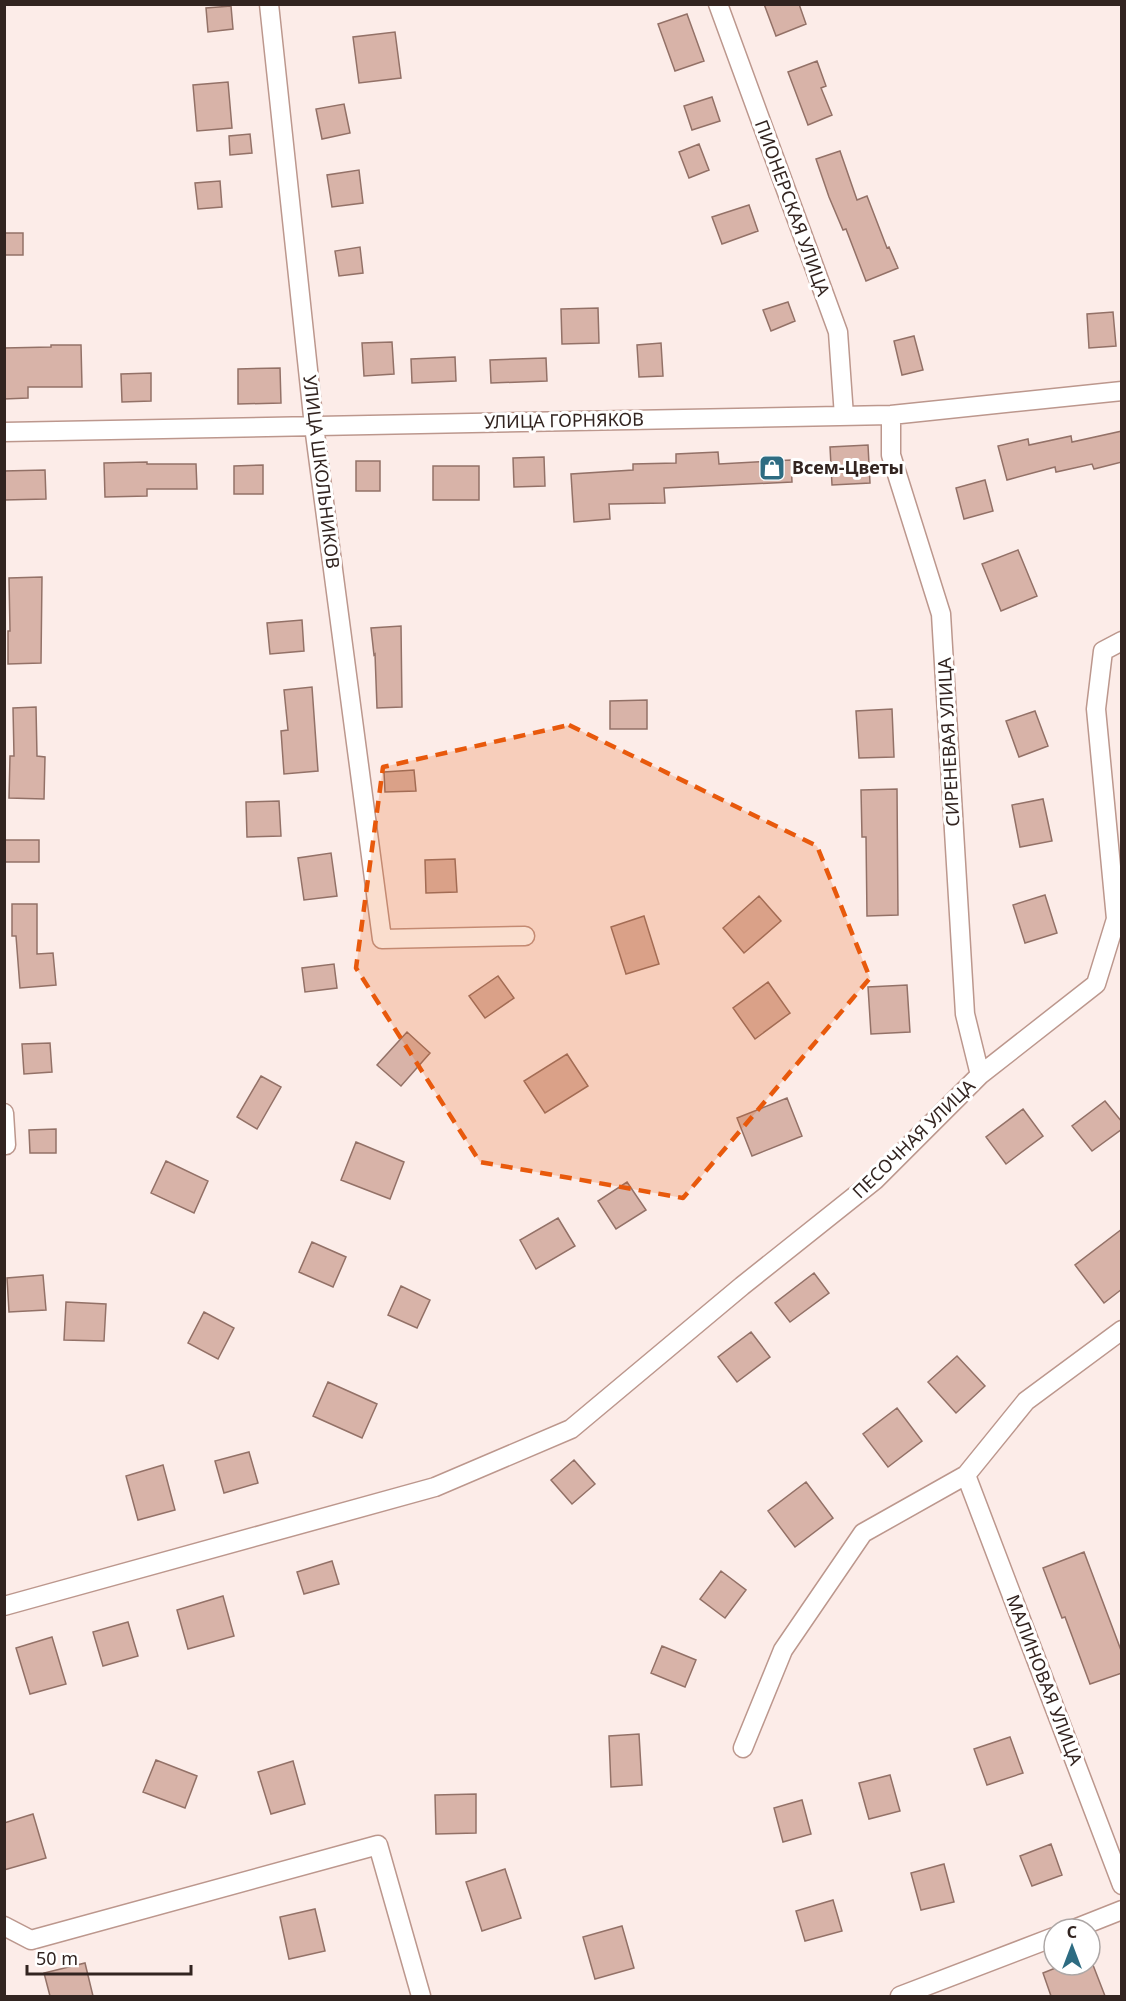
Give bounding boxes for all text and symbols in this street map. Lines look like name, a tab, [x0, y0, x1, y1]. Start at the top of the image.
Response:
street label: ПИОНЕРСКАЯ УЛИЦА	[750, 116, 836, 299]
street label: УЛИЦА ШКОЛЬНИКОВ	[298, 374, 346, 570]
street label: УЛИЦА ГОРНЯКОВ	[484, 407, 644, 433]
shop icon: Всем-Цветы	[757, 453, 787, 483]
place label: Всем-Цветы	[792, 455, 904, 479]
street label: СИРЕНЕВАЯ УЛИЦА	[932, 656, 964, 827]
street label: ПЕСОЧНАЯ УЛИЦА	[847, 1073, 980, 1203]
street label: МАЛИНОВАЯ УЛИЦА	[1001, 1591, 1089, 1769]
north arrow	[1042, 1917, 1102, 1977]
text: С	[1067, 1921, 1077, 1943]
scale bar	[27, 1938, 190, 1976]
text: 50 m	[36, 1946, 78, 1970]

